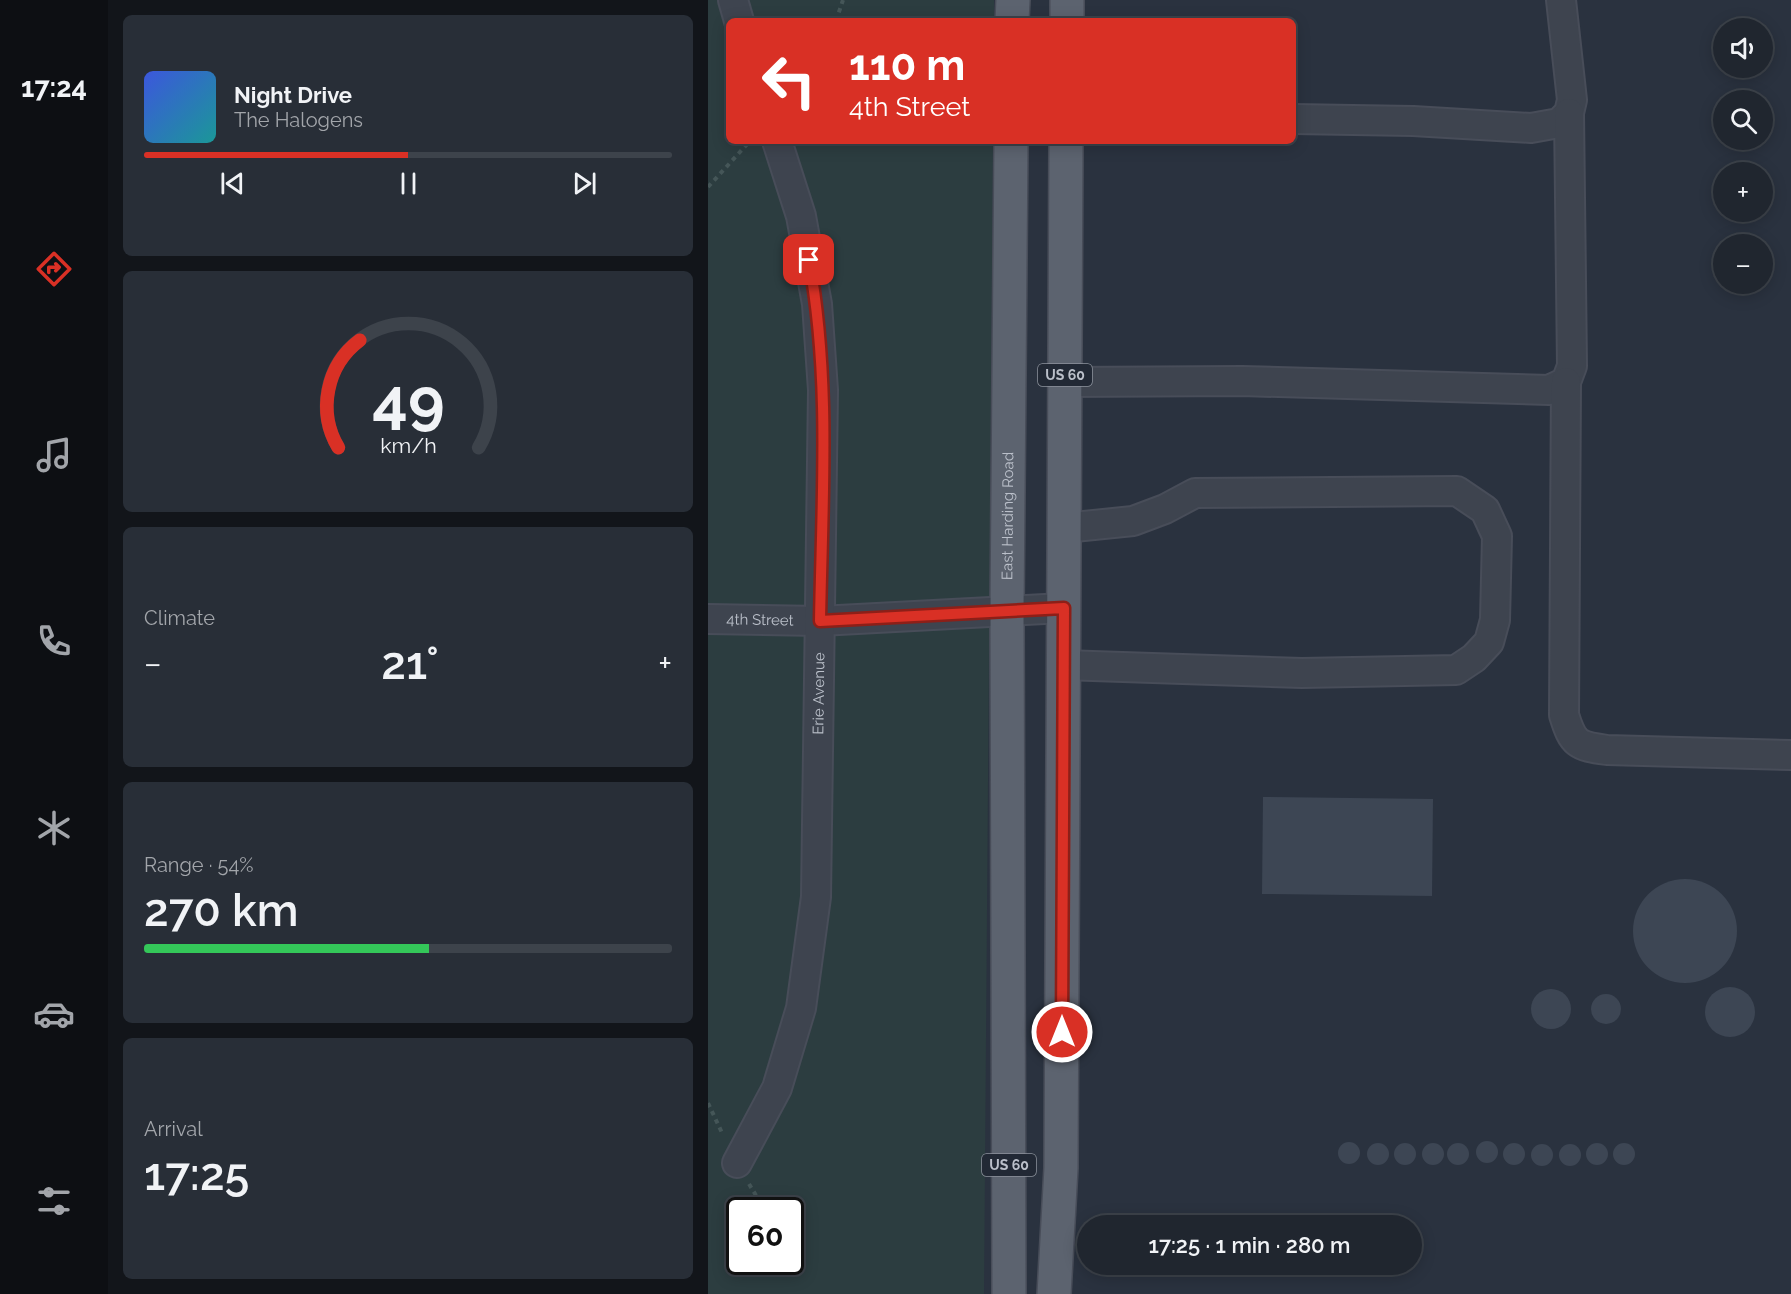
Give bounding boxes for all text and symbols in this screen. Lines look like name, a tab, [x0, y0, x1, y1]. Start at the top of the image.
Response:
map controls	[1713, 18, 1773, 294]
button: sound	[1713, 18, 1773, 78]
text: 110 m	[849, 41, 965, 90]
icon: left	[750, 42, 828, 120]
text: 17:24	[21, 72, 87, 103]
text: Night Drive	[234, 82, 352, 108]
button: search	[1713, 90, 1773, 150]
text: 4th Street	[849, 91, 970, 122]
text: The Halogens	[234, 108, 363, 132]
button: +	[1713, 162, 1773, 222]
icon: previous	[216, 167, 249, 200]
icon: pause	[392, 167, 425, 200]
icon: next	[568, 167, 601, 200]
pin	[783, 234, 834, 285]
button: −	[1713, 234, 1773, 294]
icon: arrive	[792, 243, 825, 276]
icon: directions	[33, 248, 75, 290]
text: 49	[372, 363, 444, 437]
road number: US 60	[1038, 364, 1092, 386]
icon: music	[33, 434, 75, 476]
text: km/h	[380, 434, 436, 459]
street label: East Harding Road	[998, 452, 1017, 580]
text: Climate	[144, 606, 215, 630]
street label: 4th Street	[726, 610, 794, 630]
icon: phone	[33, 620, 75, 662]
text: 21°	[381, 637, 439, 690]
text: −	[144, 644, 162, 683]
text: +	[658, 644, 672, 683]
street label: Erie Avenue	[809, 652, 828, 735]
icon: climate	[33, 807, 75, 849]
text: Range · 54%	[144, 853, 254, 877]
text: 270 km	[144, 884, 299, 937]
icon: car	[33, 993, 75, 1035]
position arrow	[1030, 1000, 1094, 1064]
text: Arrival	[144, 1117, 203, 1141]
text: 17:25	[144, 1148, 249, 1201]
road number: US 60	[982, 1154, 1036, 1176]
icon: filters	[33, 1180, 75, 1222]
speed limit sign: 60	[726, 1197, 804, 1275]
text: 17:25 · 1 min · 280 m	[1149, 1232, 1350, 1258]

